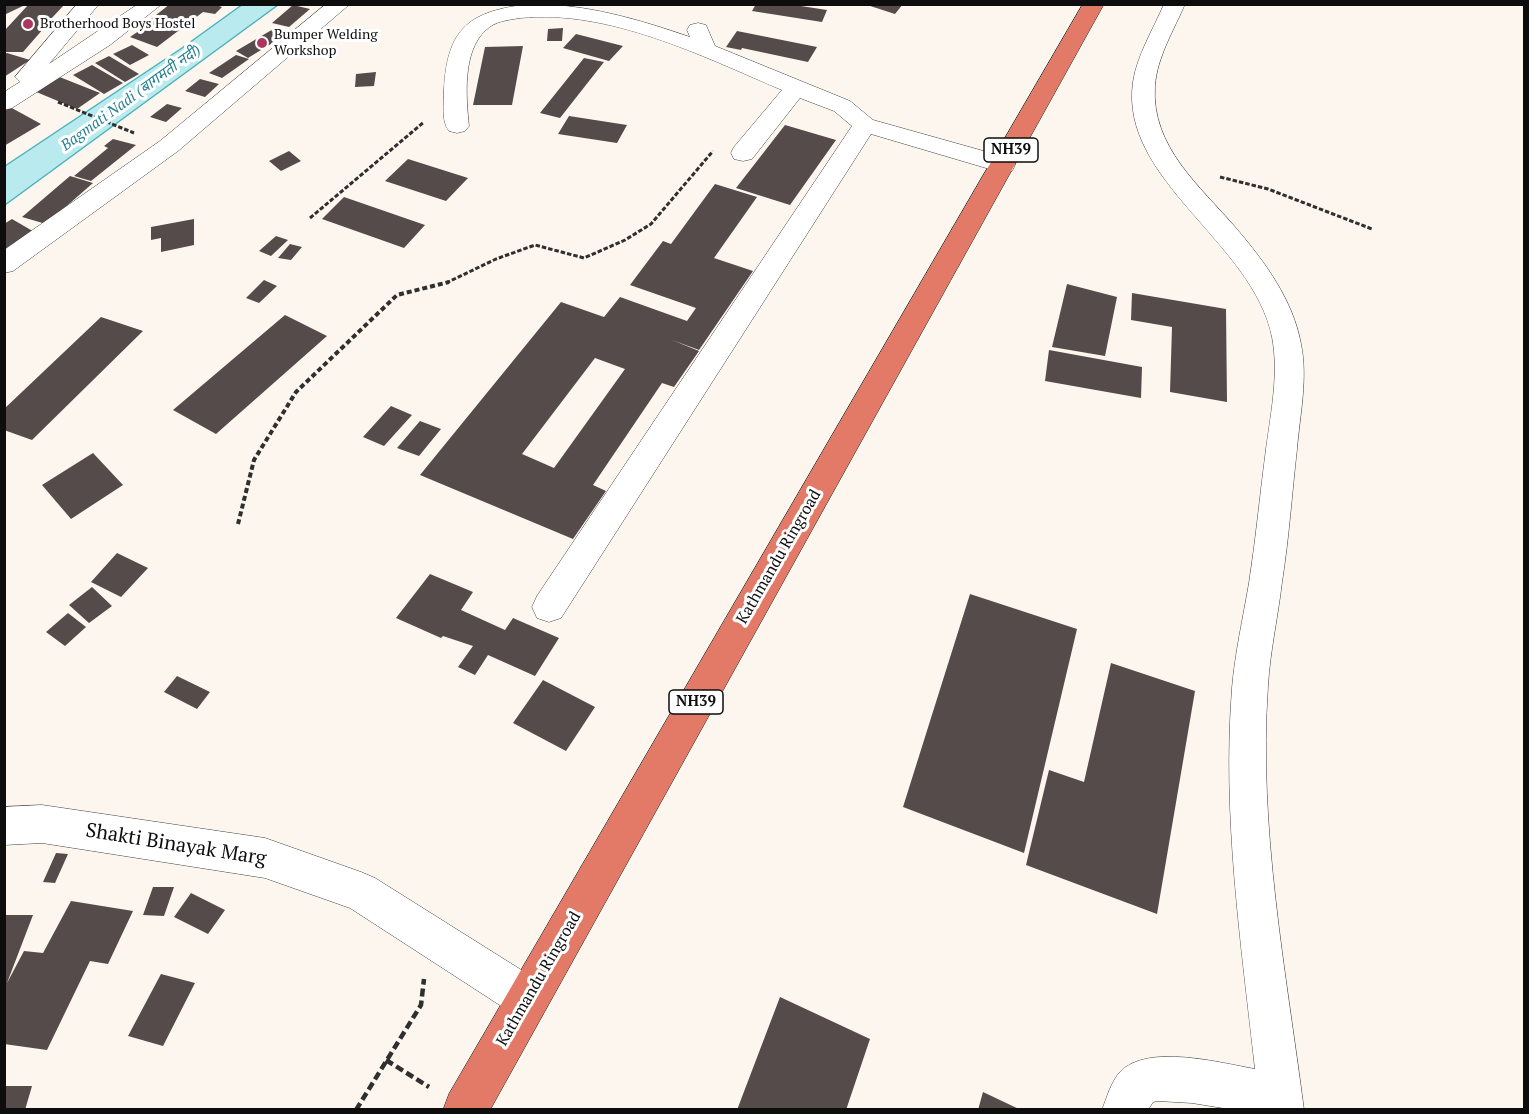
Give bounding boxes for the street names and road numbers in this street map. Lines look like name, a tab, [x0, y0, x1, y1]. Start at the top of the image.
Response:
road number: NH39	[984, 138, 1038, 162]
street label: Kathmandu Ringroad	[733, 486, 825, 628]
road number: NH39	[669, 690, 723, 714]
street label: Shakti Binayak Marg	[84, 819, 268, 871]
street label: Kathmandu Ringroad	[493, 908, 585, 1050]

